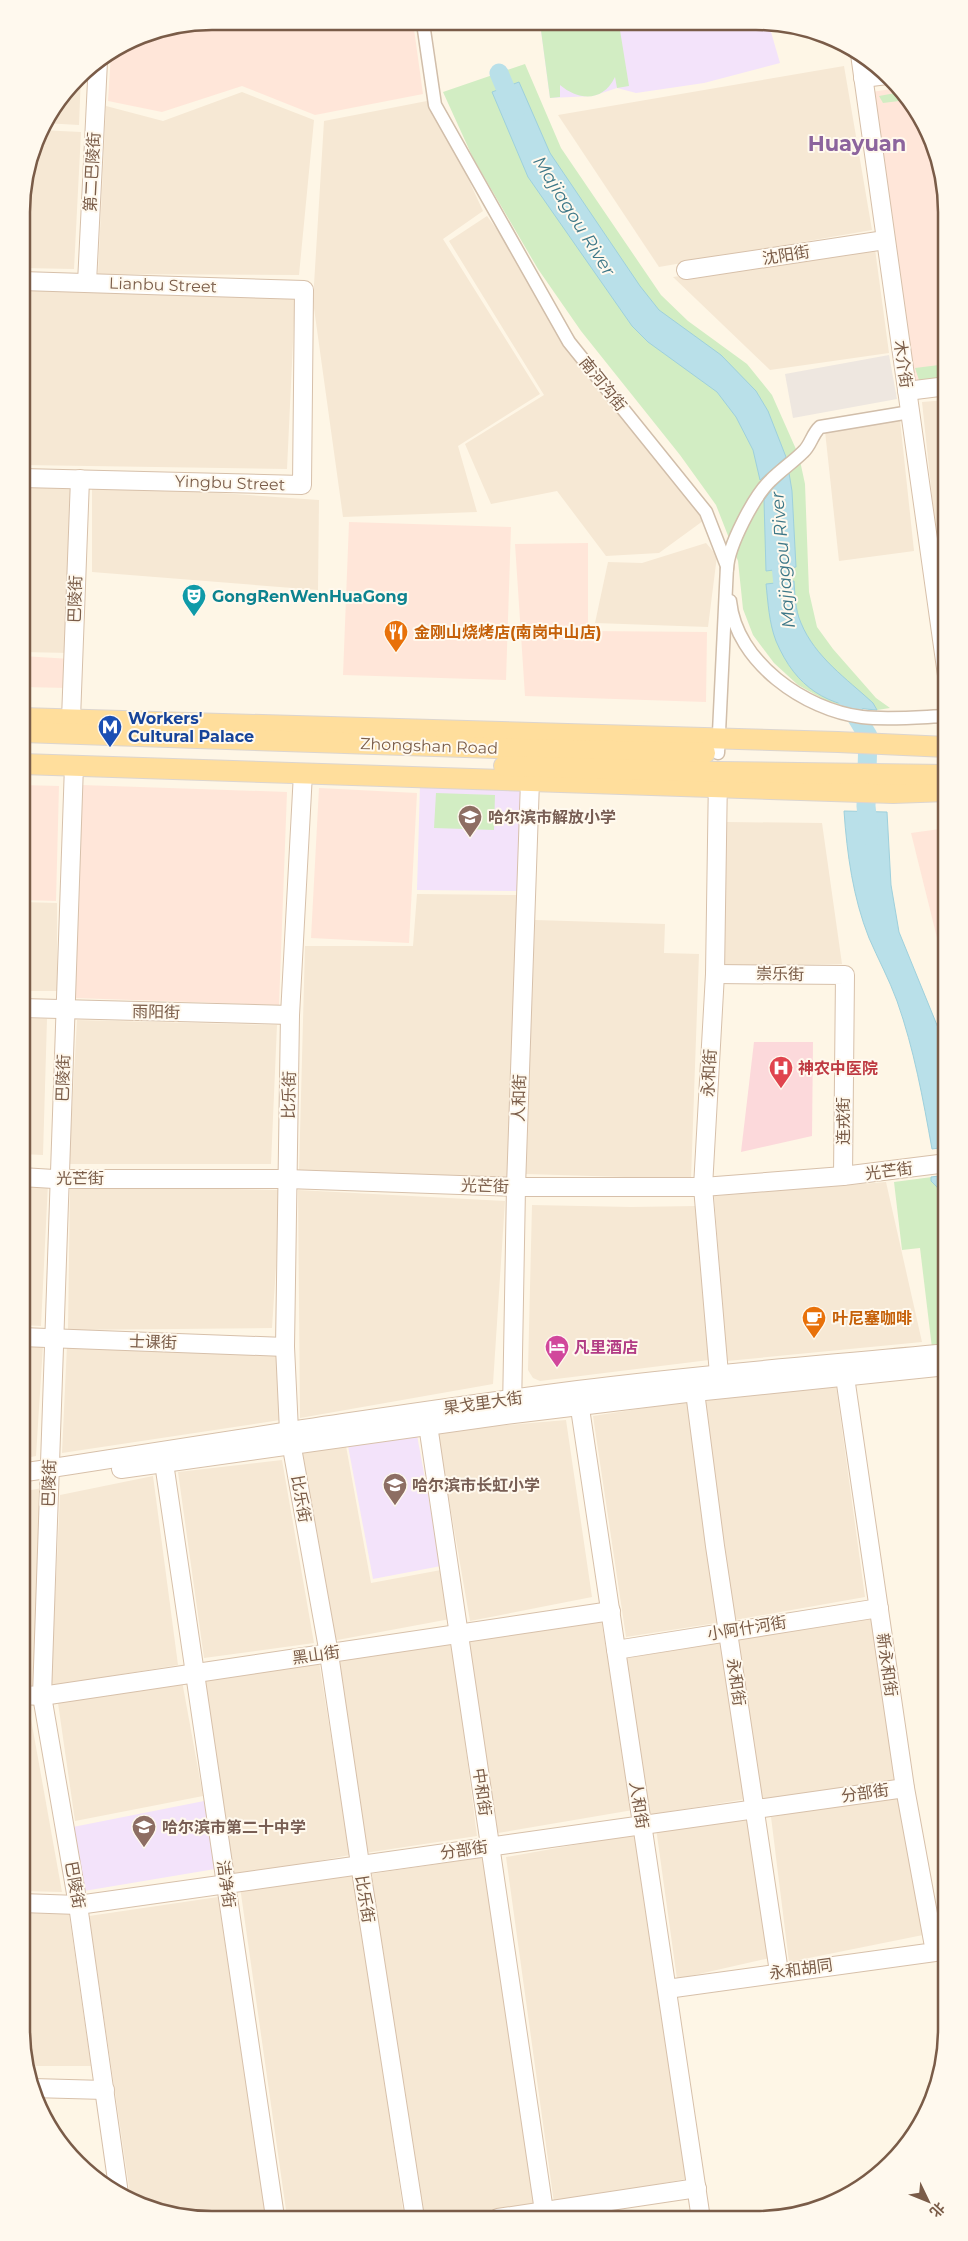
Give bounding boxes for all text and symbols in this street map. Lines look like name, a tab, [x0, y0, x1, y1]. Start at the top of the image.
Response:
district label: Huayuan	[808, 131, 906, 156]
street label: 第二巴陵街	[80, 132, 104, 212]
water label: Majiagou River	[528, 152, 620, 281]
street label: 沈阳街	[761, 242, 811, 268]
street label: Lianbu Street	[109, 274, 218, 296]
street label: 木介街	[890, 339, 916, 389]
street label: 南河沟街	[575, 353, 631, 415]
street label: Yingbu Street	[175, 472, 286, 494]
water label: Majiagou River	[766, 490, 800, 629]
street label: 巴陵街	[65, 575, 85, 623]
theatre icon: GongRenWenHuaGong	[181, 583, 207, 617]
place label: GongRenWenHuaGong	[212, 587, 408, 606]
restaurant icon: 金刚山烧烤店(南岗中山店)	[383, 619, 409, 653]
place label: 金刚山烧烤店(南岗中山店)	[414, 623, 601, 642]
place label: Workers' Cultural Palace	[128, 709, 254, 746]
metro station icon: Workers' Cultural Palace	[97, 714, 123, 748]
street label: Zhongshan Road	[360, 734, 498, 758]
school or university icon: 哈尔滨市解放小学	[457, 804, 483, 838]
place label: 哈尔滨市解放小学	[488, 808, 616, 827]
street label: 崇乐街	[756, 964, 804, 984]
street label: 雨阳街	[132, 1002, 180, 1022]
street label: 永和街	[698, 1049, 720, 1097]
street label: 巴陵街	[53, 1054, 73, 1102]
hospital icon: 神农中医院	[768, 1055, 794, 1089]
place label: 神农中医院	[798, 1059, 878, 1078]
street label: 比乐街	[279, 1071, 299, 1119]
street label: 人和街	[509, 1074, 529, 1122]
street label: 连戎街	[834, 1097, 853, 1145]
street label: 光芒街	[864, 1159, 914, 1183]
street label: 光芒街	[56, 1169, 104, 1188]
street label: 光芒街	[461, 1176, 509, 1196]
cafe icon: 叶尼塞咖啡	[801, 1305, 827, 1339]
place label: 叶尼塞咖啡	[832, 1309, 912, 1328]
street label: 士课街	[129, 1332, 177, 1352]
hotel icon: 凡里酒店	[544, 1334, 570, 1368]
place label: 凡里酒店	[574, 1338, 638, 1357]
street label: 果戈里大街	[442, 1388, 524, 1418]
street label: 巴陵街	[39, 1459, 59, 1507]
school or university icon: 哈尔滨市长虹小学	[382, 1472, 408, 1506]
street label: 比乐街	[287, 1474, 315, 1524]
place label: 哈尔滨市长虹小学	[412, 1476, 540, 1495]
street label: 小阿什河街	[706, 1612, 788, 1644]
street label: 新永和街	[873, 1632, 901, 1698]
street label: 黑山街	[291, 1642, 341, 1668]
street label: 永和街	[723, 1657, 749, 1707]
street label: 中和街	[469, 1767, 495, 1817]
street label: 人和街	[626, 1780, 652, 1830]
street label: 分部街	[840, 1780, 890, 1806]
school or university icon: 哈尔滨市第二十中学	[131, 1814, 157, 1848]
place label: 哈尔滨市第二十中学	[162, 1818, 306, 1837]
street label: 分部街	[439, 1837, 489, 1863]
street label: 洁净街	[213, 1859, 239, 1909]
street label: 巴陵街	[61, 1860, 89, 1910]
street label: 比乐街	[352, 1874, 378, 1924]
street label: 永和胡同	[768, 1955, 834, 1983]
north arrow	[903, 2176, 953, 2226]
text: 北	[926, 2199, 949, 2221]

